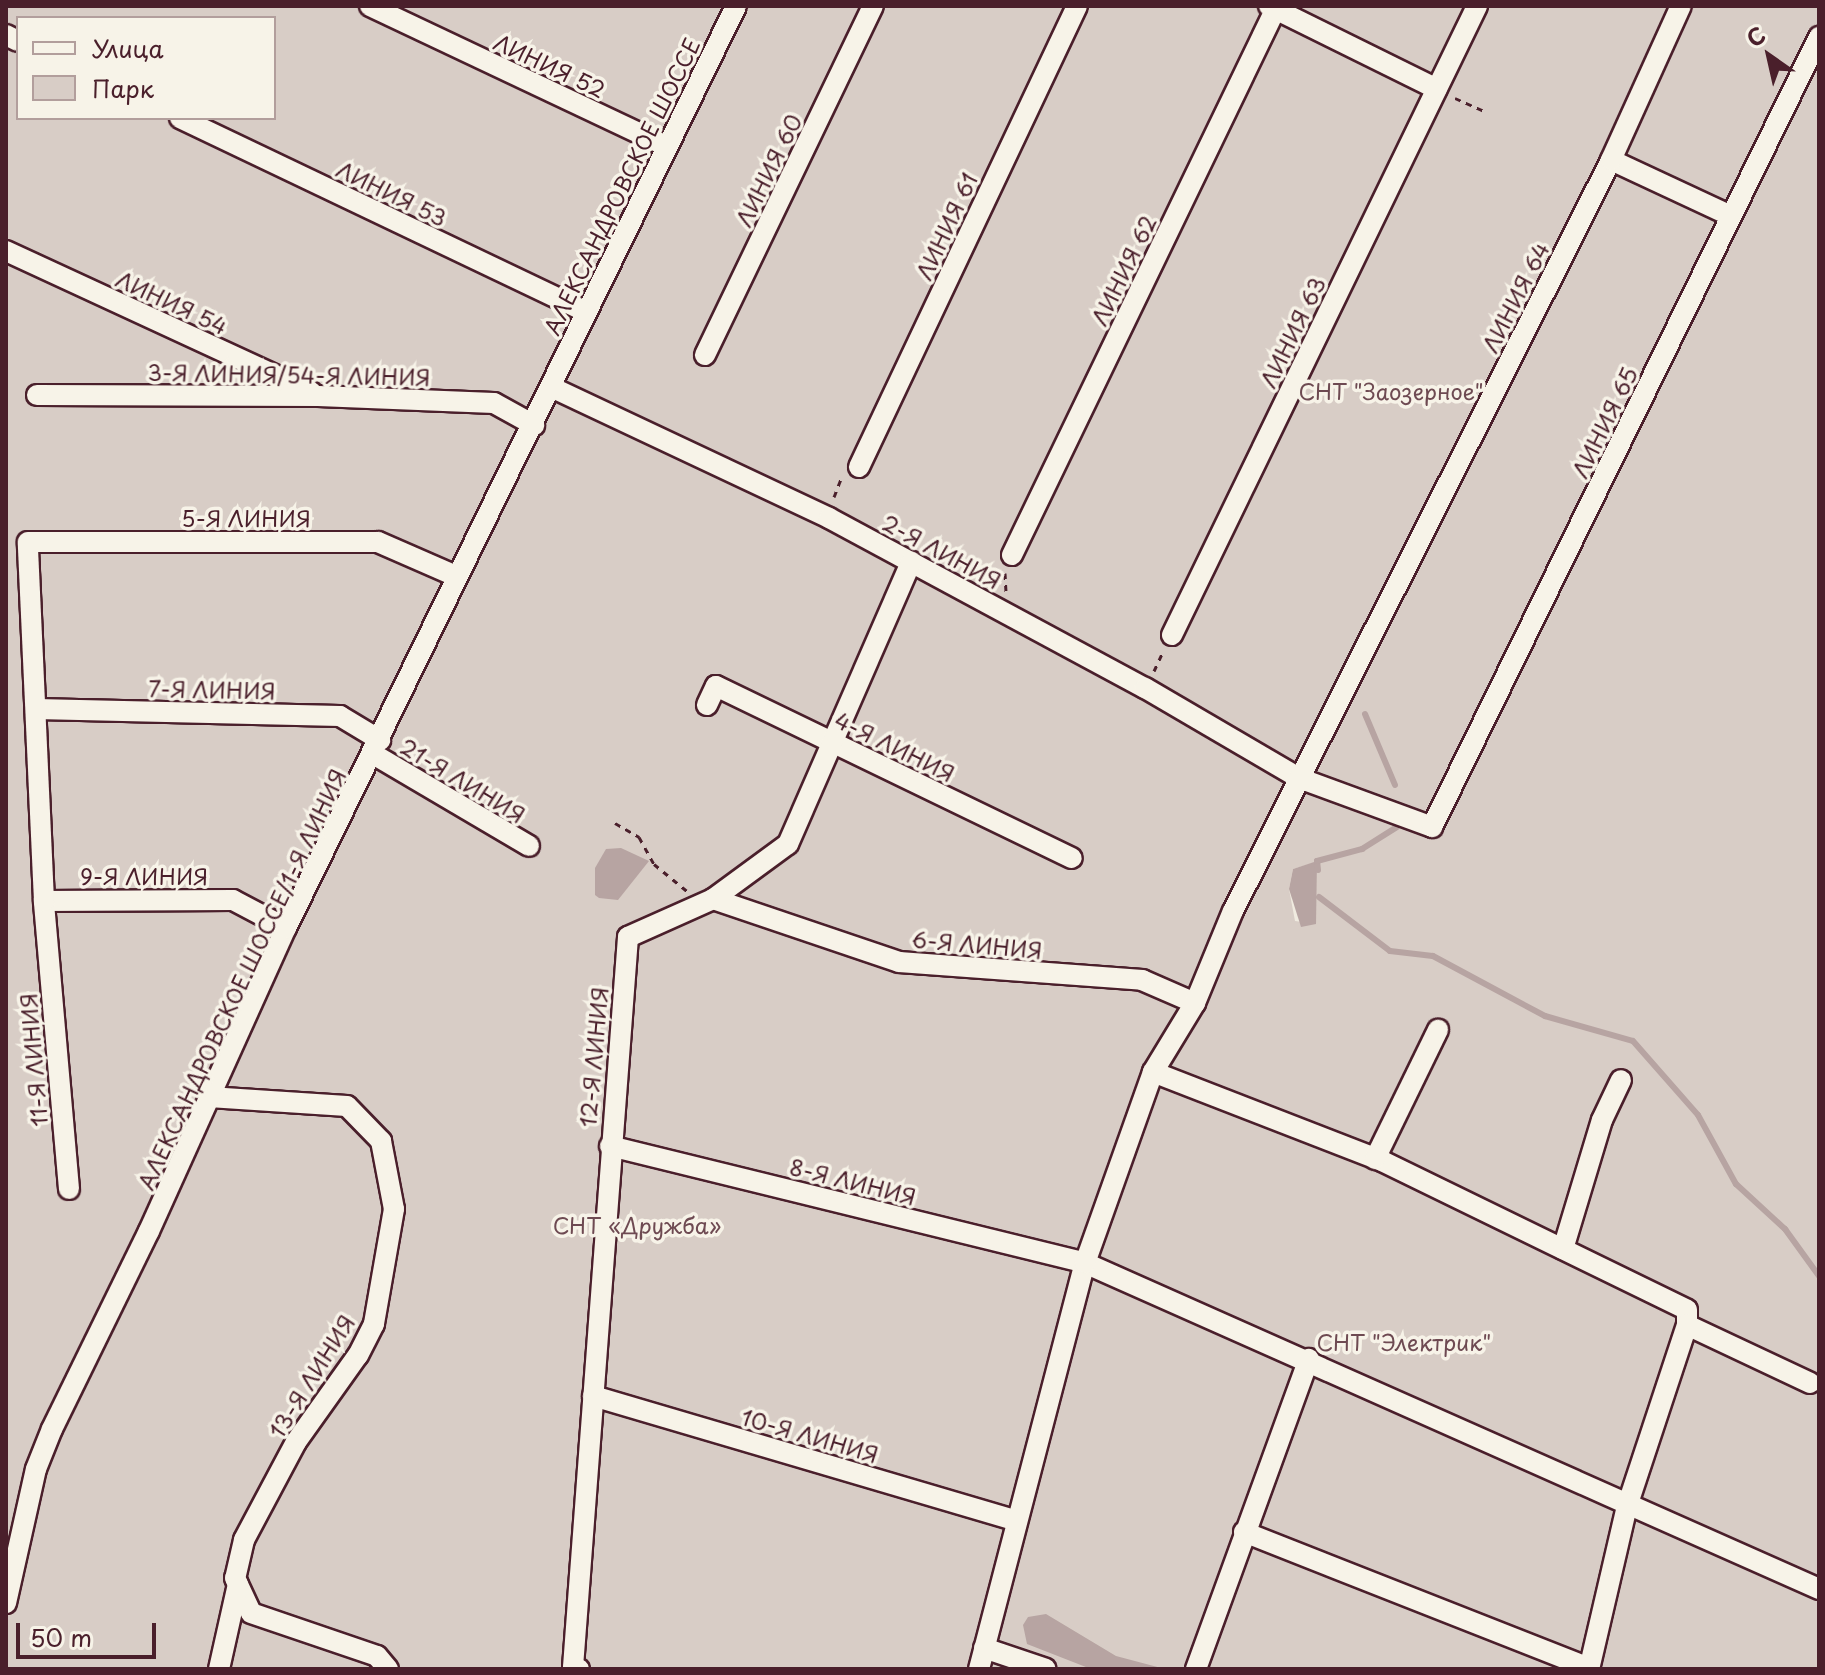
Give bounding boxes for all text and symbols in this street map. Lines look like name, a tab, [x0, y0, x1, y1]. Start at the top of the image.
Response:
legend	[16, 16, 276, 120]
north arrow	[1729, 16, 1809, 96]
text: С	[1739, 17, 1771, 54]
street label: ЛИНИЯ 52	[490, 28, 610, 102]
text: Улица	[92, 30, 164, 66]
street label: АЛЕКСАНДРОВСКОЕ ШОССЕ	[537, 32, 705, 340]
text: Парк	[92, 70, 154, 106]
street label: ЛИНИЯ 60	[729, 110, 807, 230]
street label: ЛИНИЯ 53	[333, 155, 451, 231]
street label: ЛИНИЯ 61	[910, 168, 982, 284]
street label: ЛИНИЯ 62	[1085, 211, 1161, 329]
street label: ЛИНИЯ 64	[1476, 238, 1554, 356]
street label: ЛИНИЯ 54	[113, 265, 231, 339]
street label: ЛИНИЯ 63	[1254, 272, 1330, 392]
street label: 3-Я ЛИНИЯ/54-Я ЛИНИЯ	[147, 358, 431, 390]
street label: ЛИНИЯ 65	[1566, 363, 1642, 481]
park label: СНТ "Заозерное"	[1298, 378, 1484, 404]
street label: 5-Я ЛИНИЯ	[181, 505, 311, 531]
street label: 2-Я ЛИНИЯ	[878, 509, 1006, 593]
street label: 7-Я ЛИНИЯ	[148, 675, 276, 703]
street label: 4-Я ЛИНИЯ	[831, 706, 959, 786]
street label: 21-Я ЛИНИЯ	[396, 732, 530, 828]
street label: АЛЕКСАНДРОВСКОЕ ШОССЕ/1-Я ЛИНИЯ	[131, 763, 351, 1195]
street label: 9-Я ЛИНИЯ	[80, 863, 208, 889]
street label: 6-Я ЛИНИЯ	[911, 925, 1043, 963]
street label: 12-Я ЛИНИЯ	[574, 986, 612, 1128]
street label: 11-Я ЛИНИЯ	[14, 992, 52, 1128]
street label: 8-Я ЛИНИЯ	[787, 1153, 919, 1209]
park label: СНТ «Дружба»	[553, 1212, 721, 1238]
street label: 13-Я ЛИНИЯ	[263, 1310, 359, 1442]
park label: СНТ "Электрик"	[1316, 1329, 1492, 1355]
street label: 10-Я ЛИНИЯ	[738, 1403, 882, 1467]
scale bar	[20, 1607, 160, 1657]
text: 50 m	[30, 1619, 92, 1655]

